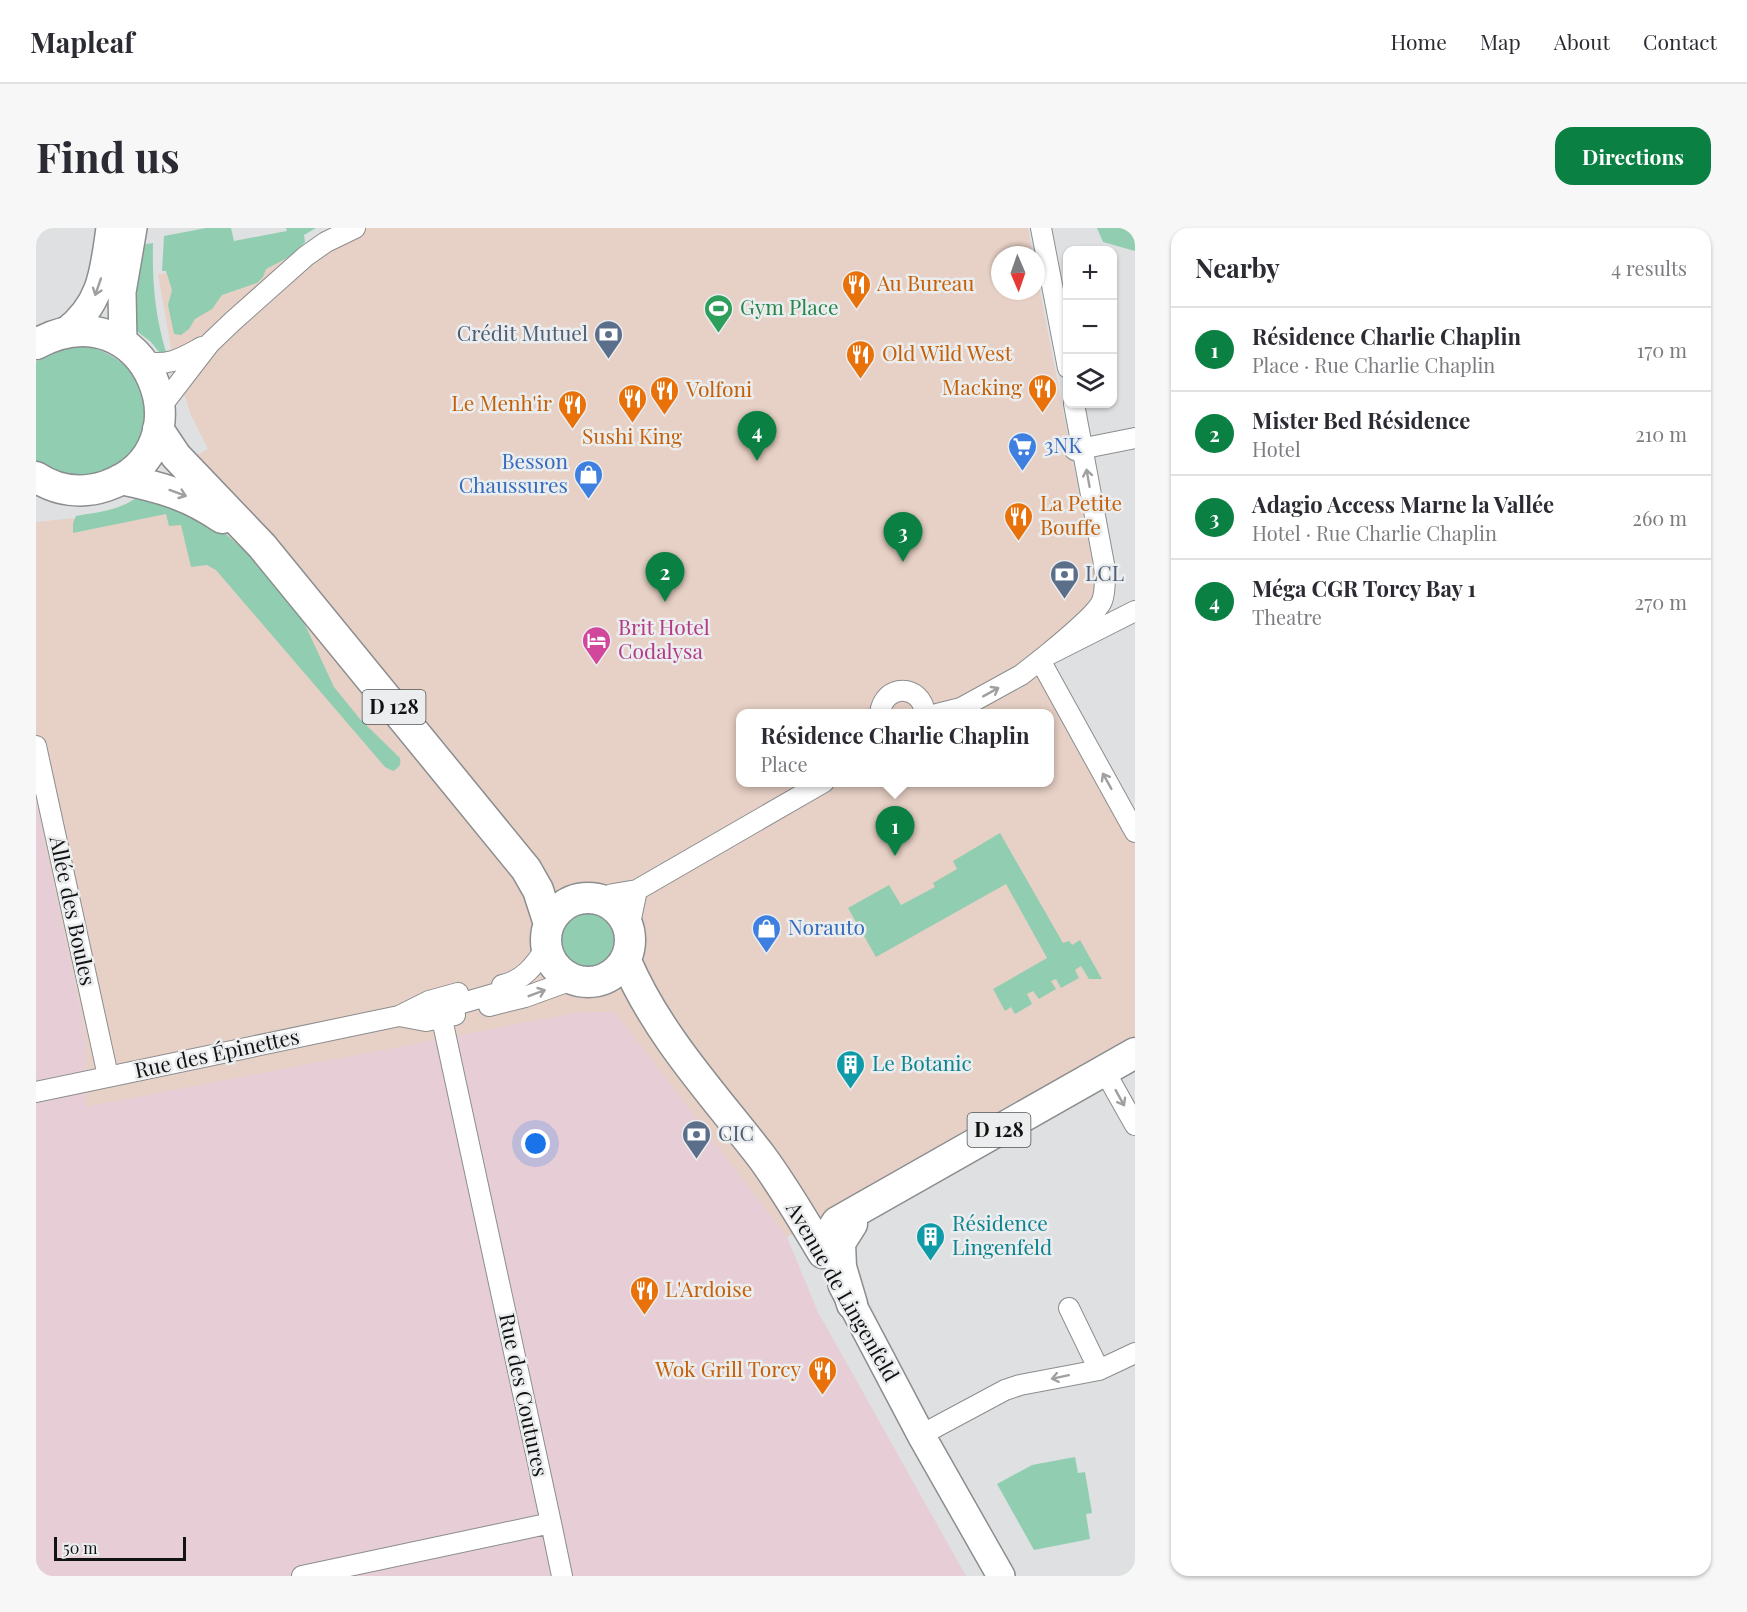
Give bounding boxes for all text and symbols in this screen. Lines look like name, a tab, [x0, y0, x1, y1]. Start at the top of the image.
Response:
text: Mapleaf	[30, 23, 134, 60]
text: Home	[1391, 27, 1447, 55]
text: Map	[1480, 27, 1521, 55]
text: About	[1554, 27, 1610, 55]
text: Contact	[1643, 27, 1717, 55]
button: Directions	[1555, 127, 1711, 185]
text: Find us	[36, 128, 180, 184]
north arrow	[991, 246, 1045, 300]
map controls	[1063, 246, 1117, 408]
button: +	[1063, 246, 1117, 300]
text: Nearby	[1195, 250, 1280, 285]
text: 4 results	[1611, 254, 1687, 281]
restaurant icon: Au Bureau	[840, 268, 872, 310]
place label: Au Bureau	[876, 268, 975, 296]
one-way arrow	[91, 277, 102, 296]
sports icon: Gym Place	[703, 292, 735, 334]
place label: Gym Place	[740, 292, 839, 320]
button: −	[1063, 300, 1117, 354]
place label: Crédit Mutuel	[457, 318, 588, 346]
bank icon: Crédit Mutuel	[593, 318, 625, 360]
text: Résidence Charlie Chaplin	[1252, 321, 1521, 351]
text: 1	[1211, 336, 1218, 363]
text: 170 m	[1637, 336, 1687, 363]
restaurant icon: Old Wild West	[845, 338, 877, 380]
place label: Old Wild West	[882, 338, 1013, 366]
text: Place · Rue Charlie Chaplin	[1252, 351, 1495, 378]
button: layers	[1063, 354, 1117, 408]
place label: Macking	[942, 372, 1022, 400]
restaurant icon: Macking	[1027, 372, 1059, 414]
restaurant icon: Volfoni	[649, 374, 681, 416]
place label: Volfoni	[685, 374, 752, 402]
restaurant icon: Sushi King	[616, 382, 648, 424]
place label: Le Menh'ir	[451, 388, 553, 416]
restaurant icon: Le Menh'ir	[557, 388, 589, 430]
text: Mister Bed Résidence	[1252, 405, 1470, 435]
pin: 4	[738, 412, 776, 461]
text: 2	[1209, 420, 1220, 447]
text: 210 m	[1635, 420, 1687, 447]
place label: Sushi King	[582, 421, 682, 449]
supermarket icon: 3NK	[1007, 430, 1039, 472]
place label: 3NK	[1044, 430, 1082, 458]
text: Hotel	[1252, 435, 1301, 462]
place label: Besson Chaussures	[459, 446, 568, 498]
shop icon: Besson Chaussures	[573, 458, 605, 500]
one-way arrow	[1082, 469, 1093, 489]
place label: La Petite Bouffe	[1040, 488, 1122, 540]
one-way arrow	[168, 489, 187, 500]
text: Adagio Access Marne la Vallée	[1252, 489, 1554, 519]
restaurant icon: La Petite Bouffe	[1003, 500, 1035, 542]
text: 3	[1210, 504, 1219, 531]
text: 260 m	[1632, 504, 1687, 531]
pin: 3	[884, 512, 922, 562]
text: Hotel · Rue Charlie Chaplin	[1252, 519, 1497, 546]
pin: 2	[646, 552, 684, 602]
bank icon: LCL	[1048, 558, 1080, 600]
place label: LCL	[1085, 558, 1124, 586]
text: Méga CGR Torcy Bay 1	[1252, 573, 1476, 603]
text: 4	[1209, 588, 1220, 615]
text: 270 m	[1635, 588, 1687, 615]
text: Theatre	[1252, 603, 1322, 630]
place label: Brit Hotel Codalysa	[618, 612, 710, 664]
hotel icon: Brit Hotel Codalysa	[581, 624, 613, 666]
one-way arrow	[982, 686, 999, 698]
road number: D 128	[362, 690, 425, 724]
popup	[736, 709, 1054, 787]
text: Résidence Charlie Chaplin	[761, 720, 1029, 750]
text: Place	[761, 750, 808, 777]
one-way arrow	[1101, 773, 1113, 790]
pin: 1	[876, 806, 914, 856]
street label: Allée des Boules	[44, 833, 103, 988]
shop icon: Norauto	[751, 912, 783, 954]
place label: Norauto	[788, 912, 865, 940]
one-way arrow	[527, 987, 546, 998]
street label: Rue des Épinettes	[132, 1021, 301, 1083]
building icon: Le Botanic	[835, 1048, 867, 1090]
place label: Le Botanic	[872, 1048, 972, 1076]
one-way arrow	[1115, 1088, 1126, 1106]
road number: D 128	[968, 1113, 1030, 1147]
bank icon: CIC	[681, 1118, 713, 1160]
place label: CIC	[718, 1118, 754, 1146]
your location	[521, 1129, 550, 1158]
street label: Avenue de Lingenfeld	[780, 1195, 907, 1386]
place label: Résidence Lingenfeld	[952, 1208, 1052, 1260]
building icon: Résidence Lingenfeld	[915, 1220, 947, 1262]
restaurant icon: L'Ardoise	[628, 1274, 660, 1316]
place label: L'Ardoise	[665, 1274, 752, 1302]
street label: Rue des Coutures	[494, 1311, 556, 1479]
place label: Wok Grill Torcy	[654, 1354, 801, 1382]
restaurant icon: Wok Grill Torcy	[806, 1354, 838, 1396]
one-way arrow	[1051, 1372, 1070, 1383]
scale bar	[54, 1534, 186, 1562]
text: 50 m	[63, 1537, 97, 1558]

